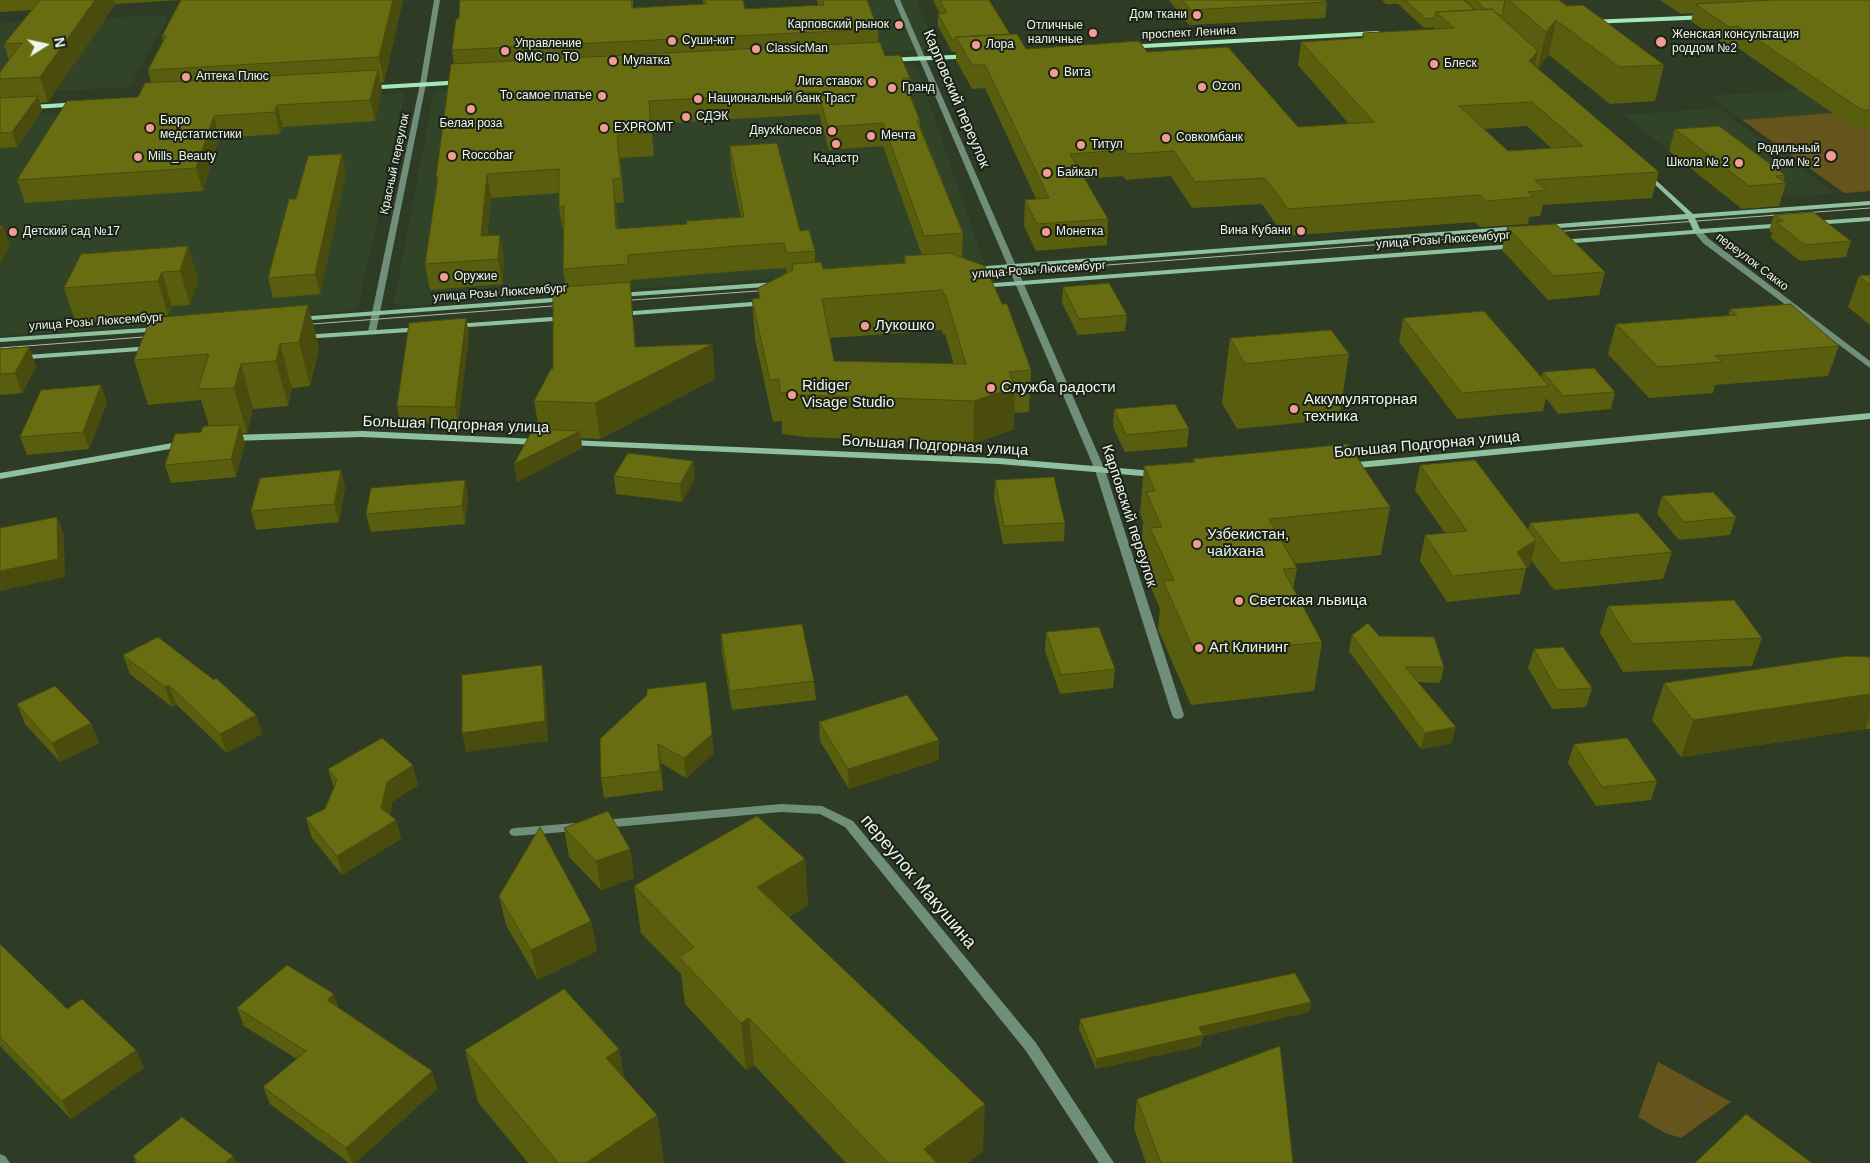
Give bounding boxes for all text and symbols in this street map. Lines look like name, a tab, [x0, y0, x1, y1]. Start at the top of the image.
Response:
place label: Дом ткани	[1129, 8, 1187, 22]
marker: Дом ткани	[1191, 9, 1203, 21]
place label: Карповский рынок	[787, 18, 889, 32]
marker: Карповский рынок	[893, 19, 905, 31]
place label: Отличные наличные	[1027, 19, 1083, 47]
north arrow	[20, 20, 70, 70]
street label: проспект Ленина	[1141, 23, 1237, 43]
street label: Карповский переулок	[919, 27, 993, 171]
marker: Отличные наличные	[1087, 27, 1099, 39]
place label: Женская консультация роддом №2	[1672, 28, 1799, 56]
place label: Суши-кит	[682, 34, 734, 48]
marker: Суши-кит	[666, 35, 678, 47]
marker: Женская консультация роддом №2	[1654, 35, 1668, 49]
text: N	[51, 36, 69, 49]
place label: Управление ФМС по ТО	[515, 37, 582, 65]
place label: Лора	[986, 38, 1014, 52]
marker: Лора	[970, 39, 982, 51]
place label: ClassicMan	[766, 42, 828, 56]
marker: ClassicMan	[750, 43, 762, 55]
marker: Управление ФМС по ТО	[499, 45, 511, 57]
place label: Мулатка	[623, 54, 670, 68]
marker: Мулатка	[607, 55, 619, 67]
place label: Блеск	[1444, 57, 1477, 71]
marker: Блеск	[1428, 58, 1440, 70]
place label: Вита	[1064, 66, 1091, 80]
marker: Вита	[1048, 67, 1060, 79]
place label: Аптека Плюс	[196, 70, 269, 84]
marker: Аптека Плюс	[180, 71, 192, 83]
place label: Лига ставок	[797, 75, 862, 89]
marker: Лига ставок	[866, 76, 878, 88]
place label: Ozon	[1212, 80, 1241, 94]
place label: Гранд	[902, 81, 935, 95]
marker: Ozon	[1196, 81, 1208, 93]
marker: Гранд	[886, 82, 898, 94]
place label: То самое платье	[500, 89, 592, 103]
marker: То самое платье	[596, 90, 608, 102]
place label: Национальный банк Траст	[708, 92, 855, 106]
marker: Национальный банк Траст	[692, 93, 704, 105]
marker: Белая роза	[465, 103, 477, 115]
place label: СДЭК	[696, 110, 728, 124]
marker: СДЭК	[680, 111, 692, 123]
street label: Красный переулок	[377, 112, 413, 216]
place label: Бюро медстатистики	[160, 114, 242, 142]
place label: Белая роза	[439, 117, 503, 131]
place label: EXPROMT	[614, 121, 673, 135]
marker: Бюро медстатистики	[144, 122, 156, 134]
marker: EXPROMT	[598, 122, 610, 134]
place label: ДвухКолесов	[750, 124, 822, 138]
marker: ДвухКолесов	[826, 125, 838, 137]
place label: Мечта	[881, 129, 916, 143]
marker: Мечта	[865, 130, 877, 142]
place label: Совкомбанк	[1176, 131, 1243, 145]
marker: Совкомбанк	[1160, 132, 1172, 144]
marker: Кадастр	[830, 138, 842, 150]
place label: Титул	[1091, 138, 1123, 152]
marker: Титул	[1075, 139, 1087, 151]
place label: Родильный дом № 2	[1757, 142, 1820, 170]
place label: Roccobar	[462, 149, 513, 163]
marker: Родильный дом № 2	[1824, 149, 1838, 163]
place label: Mills_Beauty	[148, 150, 216, 164]
marker: Roccobar	[446, 150, 458, 162]
marker: Mills_Beauty	[132, 151, 144, 163]
place label: Кадастр	[813, 152, 859, 166]
place label: Школа № 2	[1666, 156, 1729, 170]
marker: Школа № 2	[1733, 157, 1745, 169]
place label: Байкал	[1057, 166, 1097, 180]
marker: Байкал	[1041, 167, 1053, 179]
place label: Вина Кубани	[1220, 224, 1291, 238]
place label: Детский сад №17	[23, 225, 120, 239]
place label: Монетка	[1056, 225, 1103, 239]
marker: Вина Кубани	[1295, 225, 1307, 237]
marker: Детский сад №17	[7, 226, 19, 238]
marker: Монетка	[1040, 226, 1052, 238]
street label: улица Розы Люксембург	[1375, 228, 1511, 252]
street label: переулок Сакко	[1713, 230, 1791, 294]
street label: улица Розы Люксембург	[971, 258, 1107, 282]
place label: Оружие	[454, 270, 497, 284]
marker: Оружие	[438, 271, 450, 283]
street label: улица Розы Люксембург	[432, 281, 568, 305]
street label: улица Розы Люксембург	[28, 310, 164, 334]
place label: Лукошко	[875, 317, 935, 335]
marker: Лукошко	[859, 320, 871, 332]
place label: Ridiger Visage Studio	[802, 377, 894, 412]
place label: Служба радости	[1001, 379, 1116, 397]
marker: Служба радости	[985, 382, 997, 394]
marker: Ridiger Visage Studio	[786, 389, 798, 401]
place label: Аккумуляторная техника	[1304, 391, 1417, 426]
marker: Аккумуляторная техника	[1288, 403, 1300, 415]
street label: Большая Подгорная улица	[362, 413, 550, 437]
street label: Большая Подгорная улица	[1333, 428, 1521, 462]
street label: Большая Подгорная улица	[841, 432, 1029, 460]
street label: Карповский переулок	[1097, 443, 1161, 589]
place label: Узбекистан, чайхана	[1207, 526, 1289, 561]
marker: Узбекистан, чайхана	[1191, 538, 1203, 550]
place label: Светская львица	[1249, 592, 1367, 610]
marker: Светская львица	[1233, 595, 1245, 607]
place label: Art Клининг	[1209, 639, 1289, 657]
marker: Art Клининг	[1193, 642, 1205, 654]
street label: переулок Макушина	[856, 811, 980, 953]

